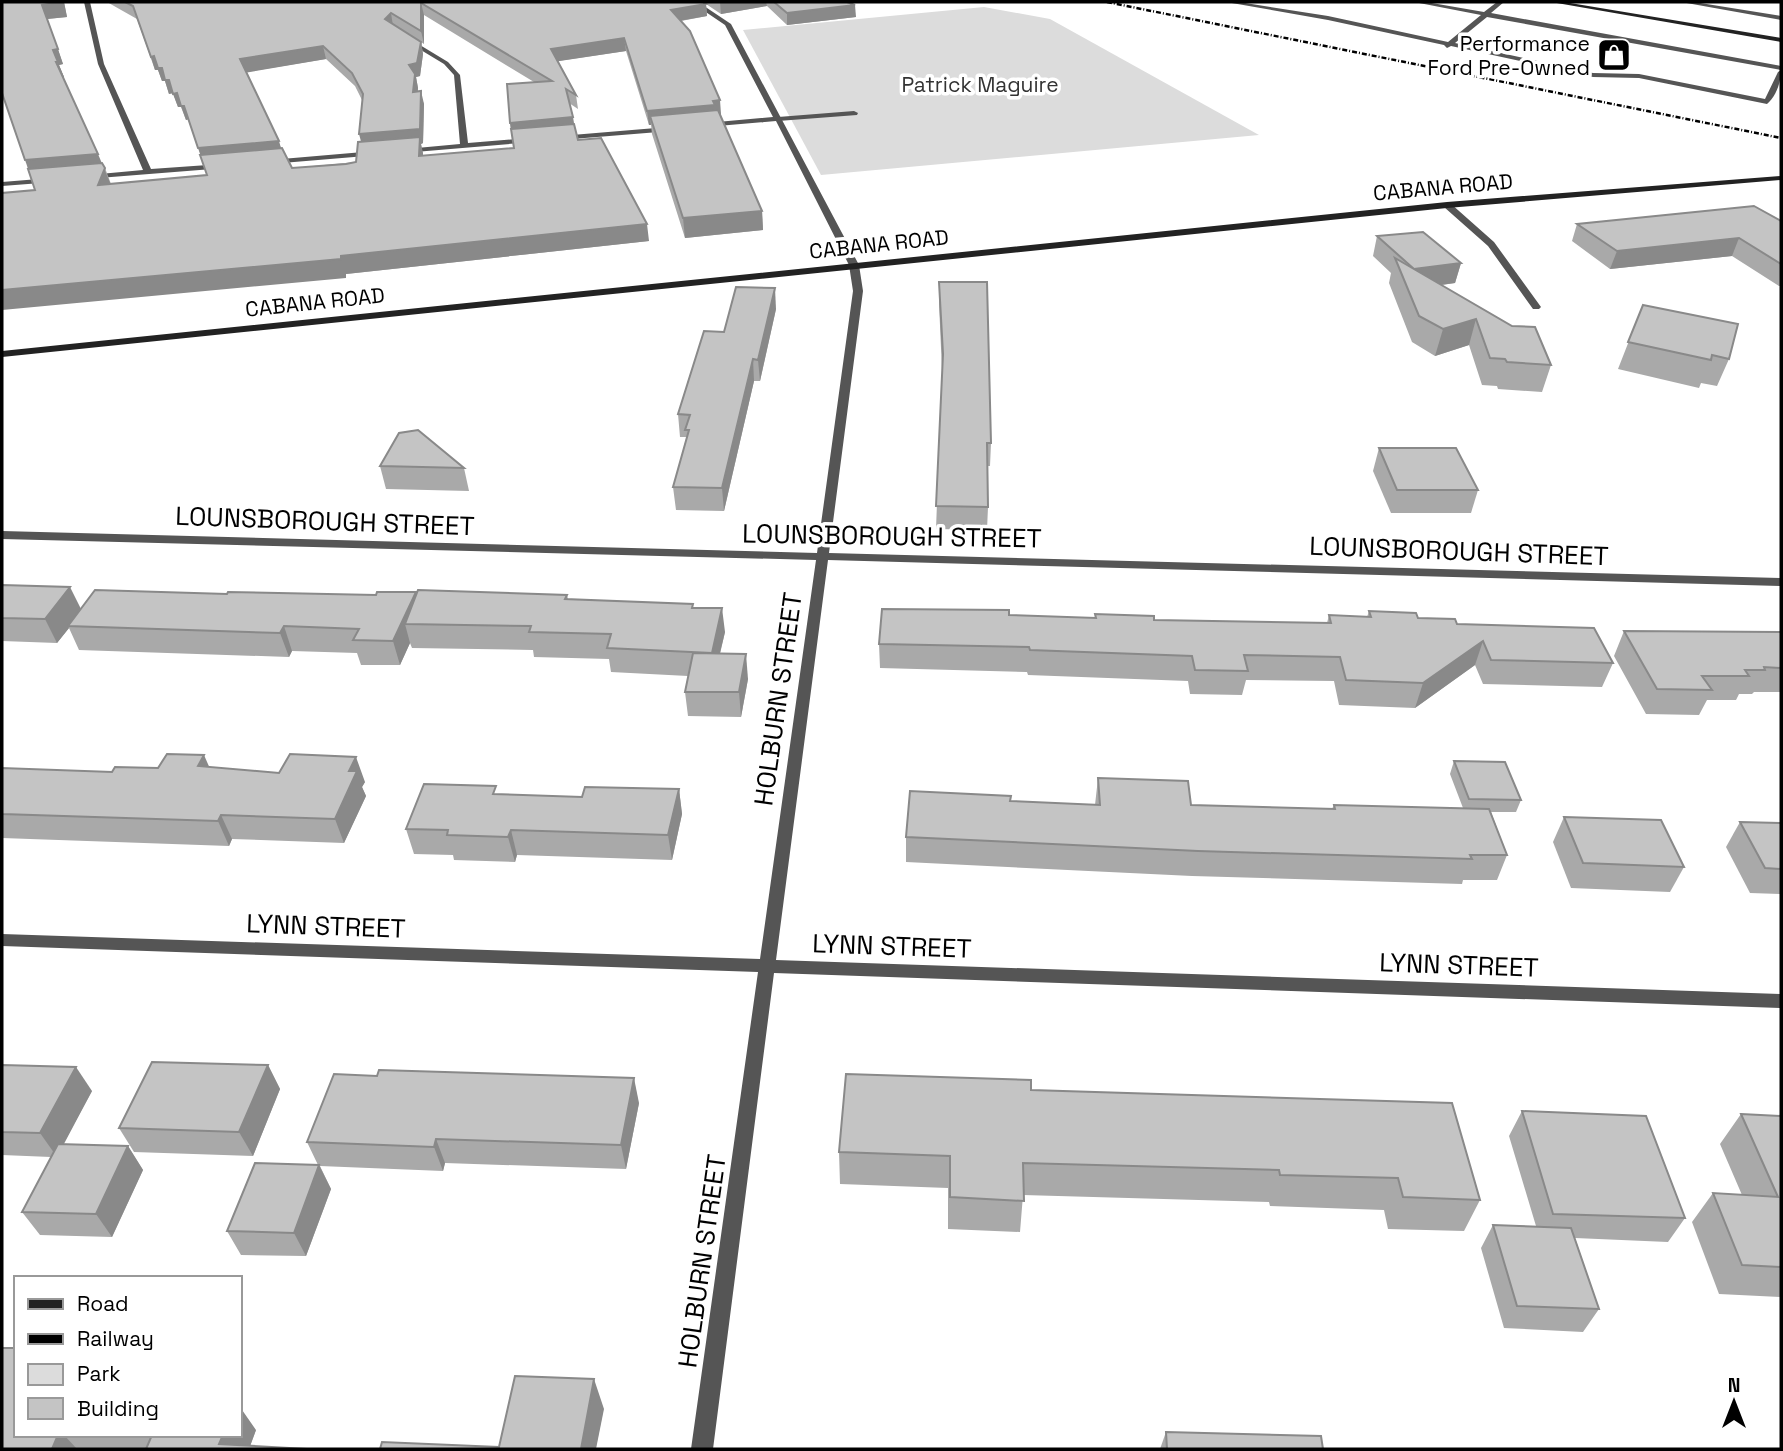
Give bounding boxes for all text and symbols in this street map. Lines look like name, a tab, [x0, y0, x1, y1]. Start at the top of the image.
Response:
place label: Performance Ford Pre-Owned	[1428, 30, 1590, 81]
shop icon: Performance Ford Pre-Owned	[1595, 36, 1633, 74]
park label: Patrick Maguire	[901, 71, 1059, 98]
street label: CABANA ROAD	[1372, 167, 1514, 207]
street label: CABANA ROAD	[808, 223, 950, 265]
street label: CABANA ROAD	[244, 281, 386, 323]
street label: LOUNSBOROUGH STREET	[175, 499, 475, 543]
street label: LOUNSBOROUGH STREET	[742, 516, 1042, 556]
street label: LOUNSBOROUGH STREET	[1309, 529, 1609, 573]
street label: HOLBURN STREET	[746, 590, 810, 808]
street label: LYNN STREET	[246, 906, 406, 946]
street label: LYNN STREET	[812, 926, 972, 966]
street label: LYNN STREET	[1379, 945, 1539, 985]
street label: HOLBURN STREET	[670, 1152, 734, 1370]
legend	[14, 1276, 242, 1437]
text: Road	[77, 1290, 129, 1317]
text: Railway	[77, 1325, 154, 1352]
text: Park	[77, 1360, 121, 1387]
north arrow	[1699, 1367, 1769, 1437]
text: N	[1728, 1373, 1740, 1398]
text: Building	[77, 1395, 159, 1422]

